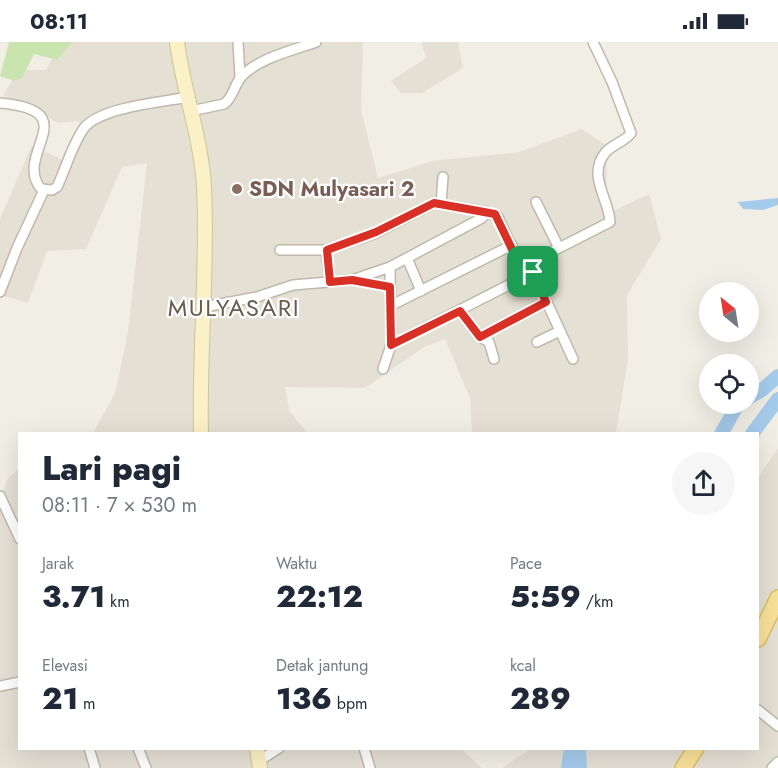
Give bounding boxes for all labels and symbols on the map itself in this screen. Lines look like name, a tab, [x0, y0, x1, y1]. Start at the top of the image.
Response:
place label: SDN Mulyasari 2	[249, 174, 415, 204]
marker: SDN Mulyasari 2	[230, 182, 244, 196]
pin	[507, 246, 558, 297]
north arrow	[699, 282, 759, 342]
district label: MULYASARI	[168, 290, 300, 325]

